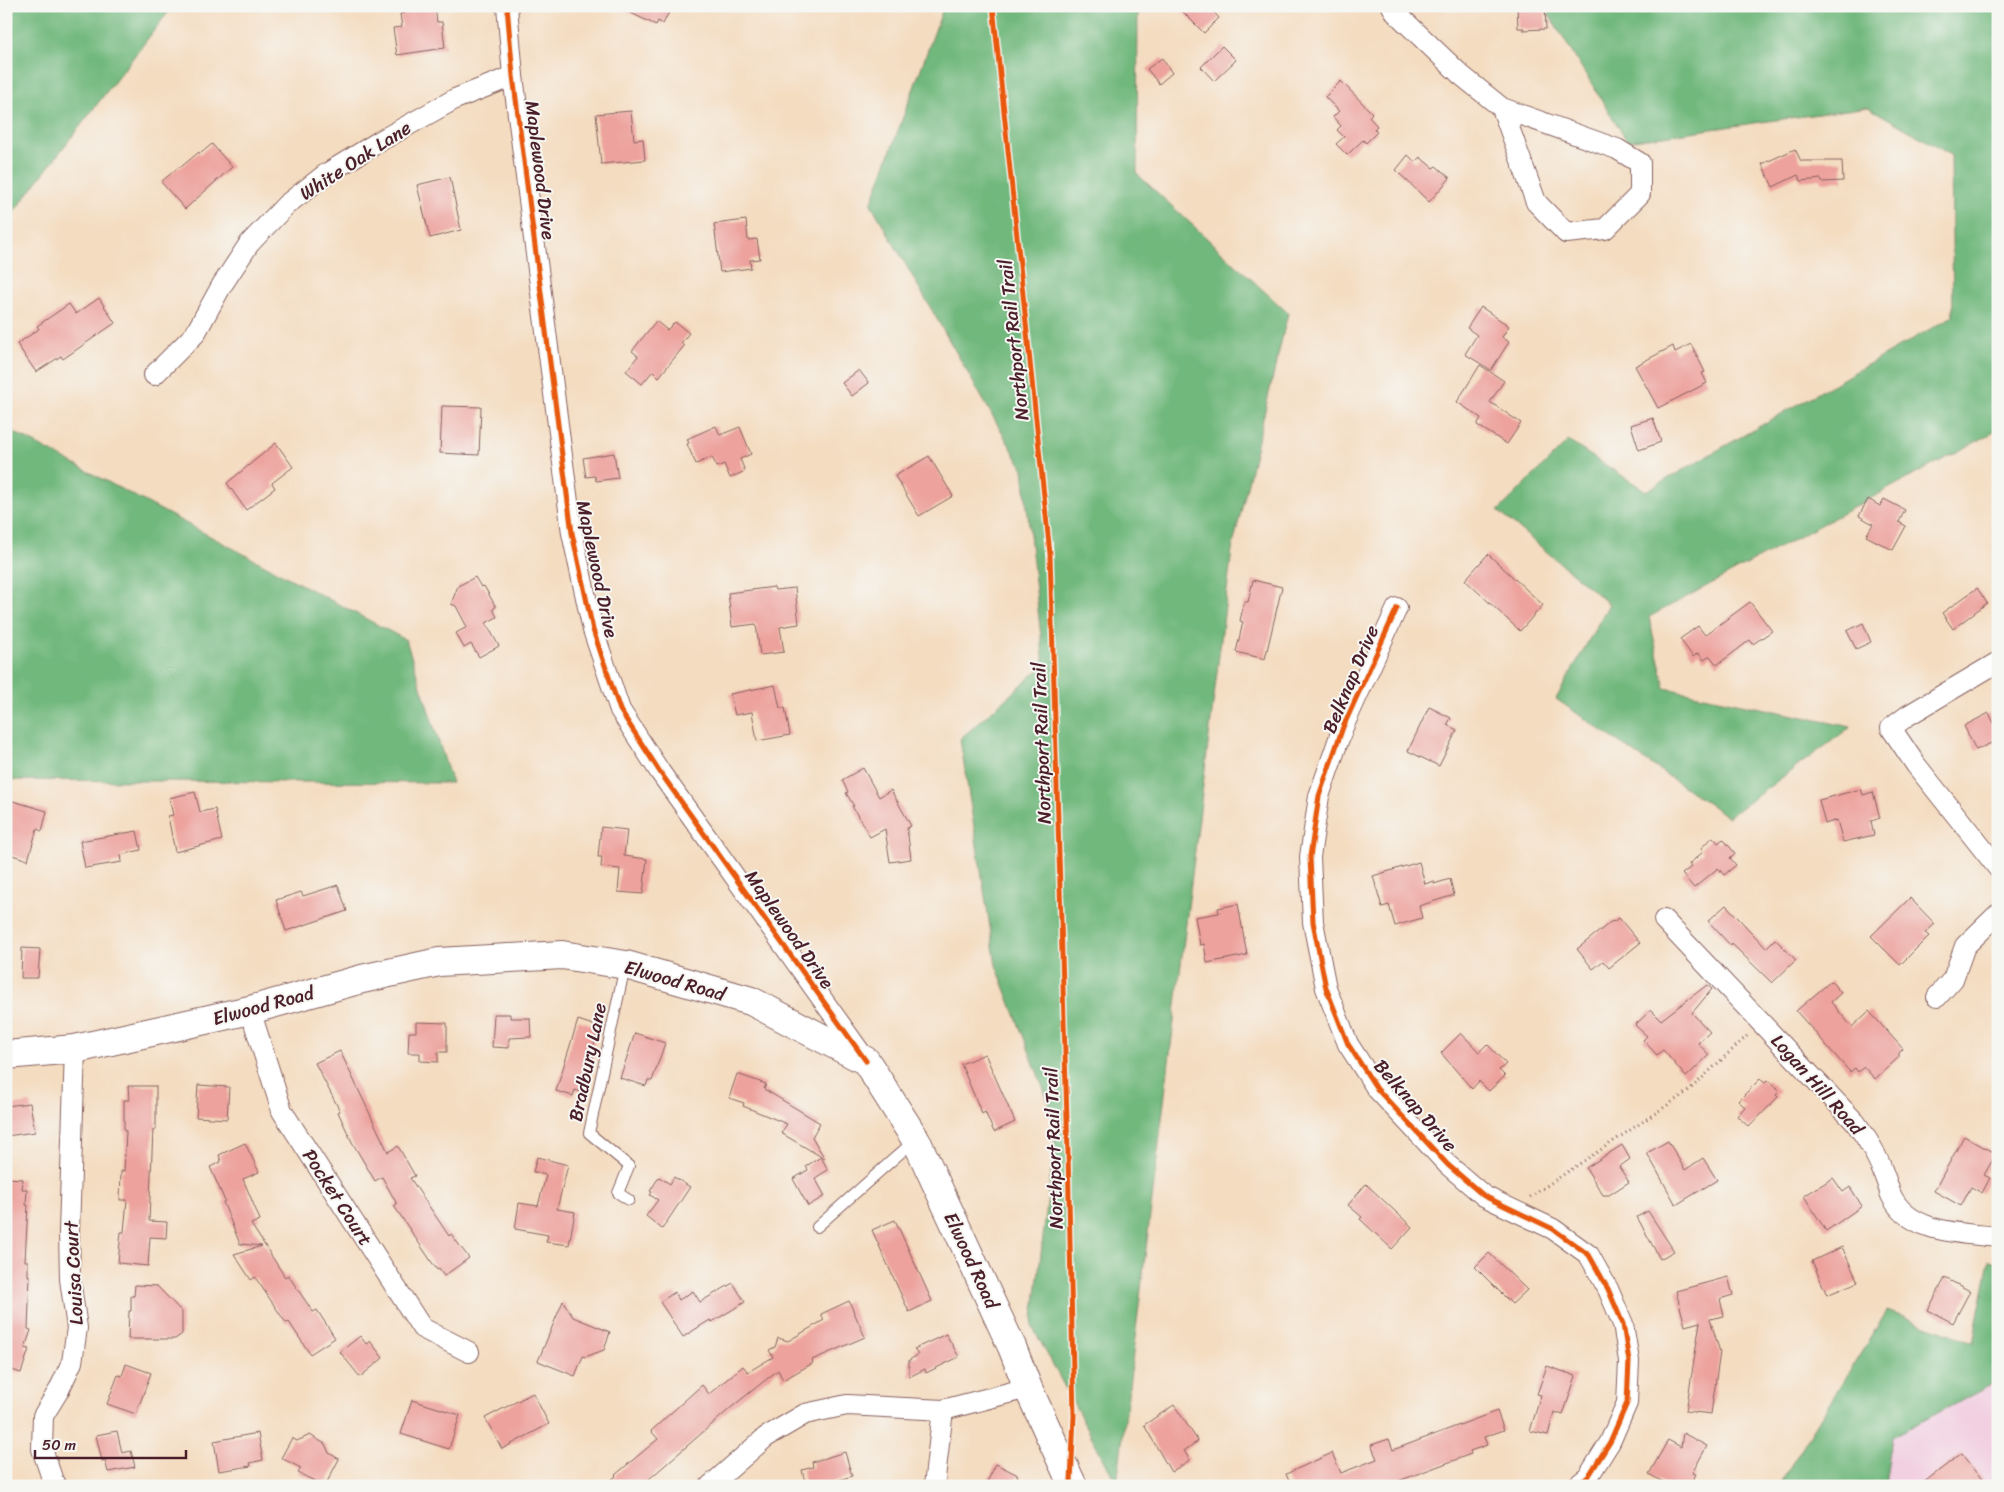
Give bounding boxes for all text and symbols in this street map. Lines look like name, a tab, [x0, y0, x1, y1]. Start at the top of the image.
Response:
street label: Maplewood Drive	[516, 99, 565, 241]
street label: White Oak Lane	[293, 112, 418, 209]
street label: Northport Rail Trail	[989, 257, 1038, 422]
street label: Maplewood Drive	[567, 497, 628, 641]
street label: Belknap Drive	[1313, 620, 1388, 739]
street label: Northport Rail Trail	[1022, 661, 1061, 825]
street label: Maplewood Drive	[736, 863, 843, 996]
street label: Elwood Road	[620, 950, 731, 1011]
street label: Elwood Road	[209, 976, 319, 1035]
street label: Bradbury Lane	[559, 999, 616, 1125]
street label: Logan Hill Road	[1763, 1026, 1873, 1144]
street label: Belknap Drive	[1365, 1051, 1466, 1160]
street label: Northport Rail Trail	[1034, 1066, 1073, 1230]
street label: Pocket Court	[294, 1142, 382, 1253]
street label: Elwood Road	[935, 1206, 1009, 1316]
street label: Louisa Court	[54, 1219, 93, 1326]
scale bar	[35, 1427, 186, 1459]
text: 50 m	[42, 1432, 77, 1458]

